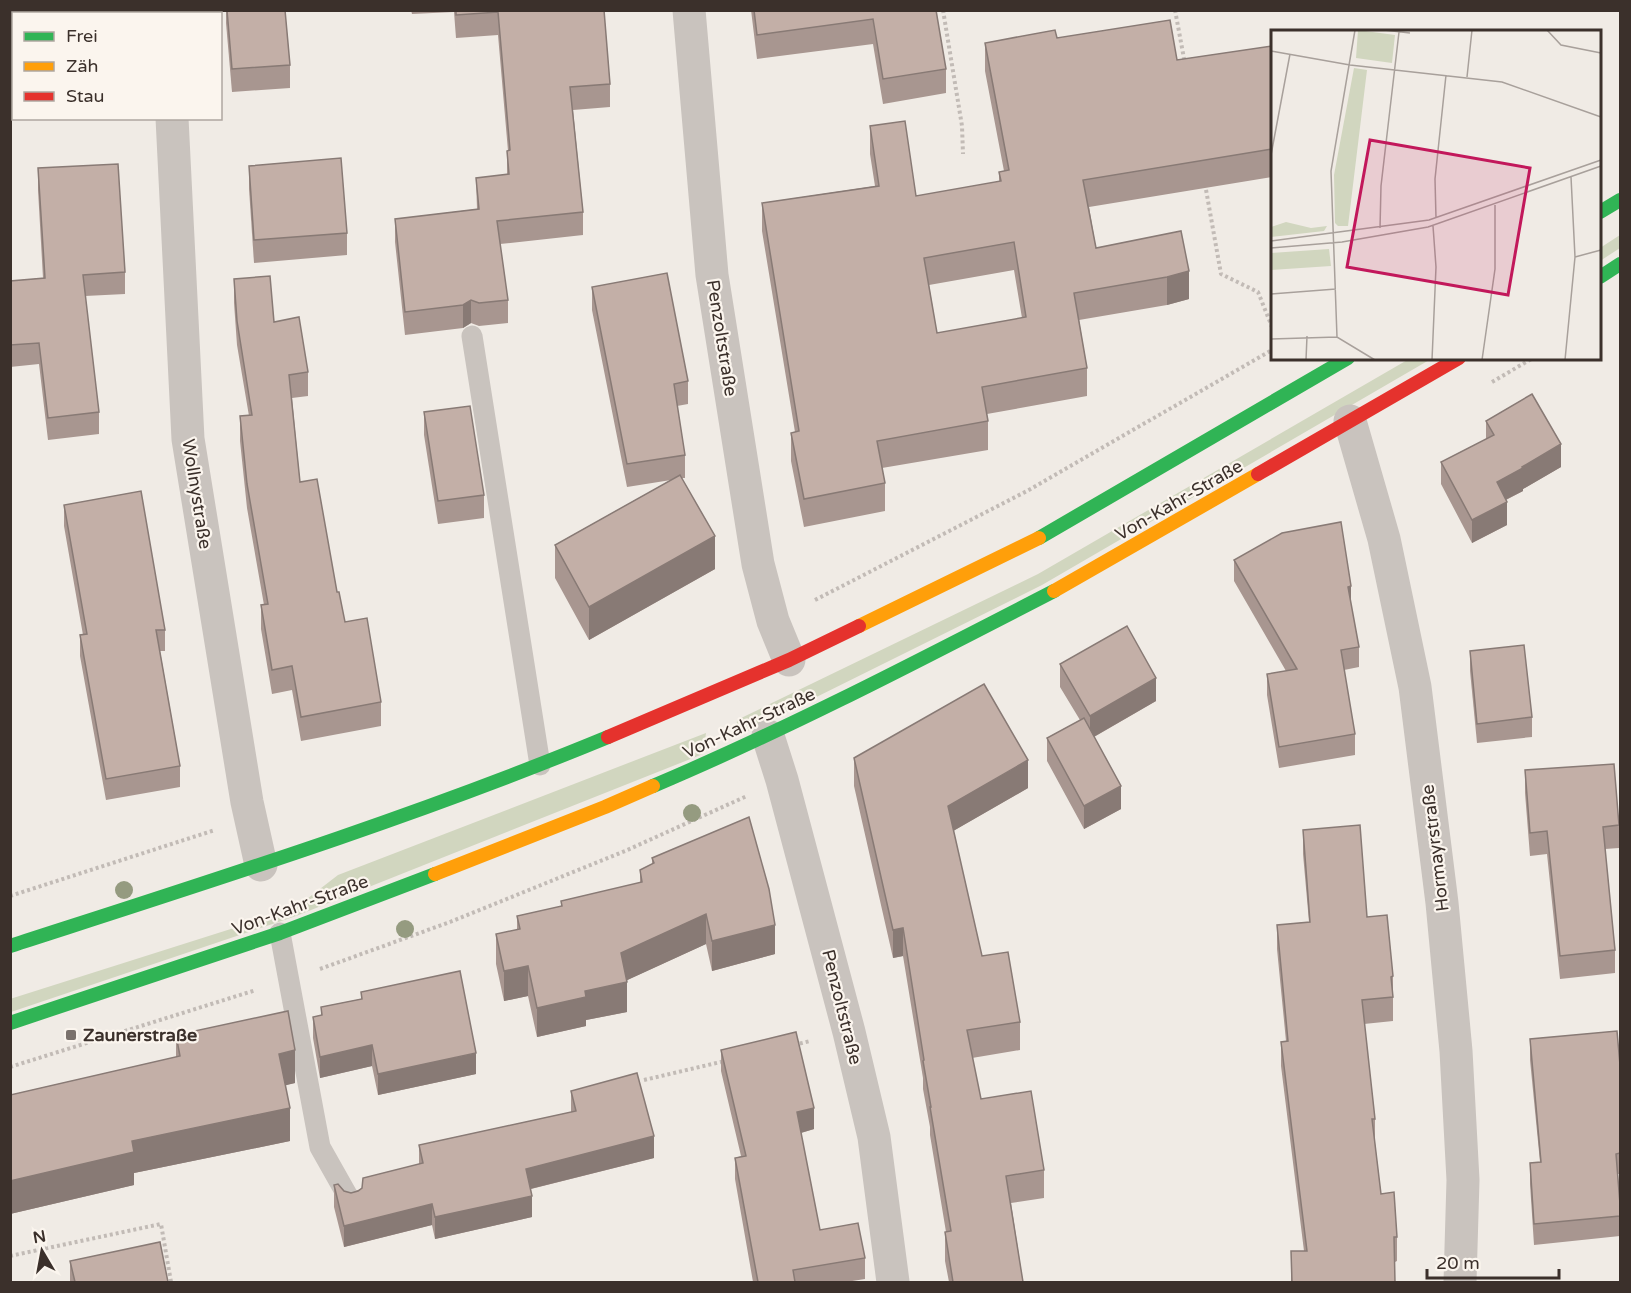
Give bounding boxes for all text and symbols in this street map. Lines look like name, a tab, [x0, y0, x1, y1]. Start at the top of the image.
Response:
legend	[12, 12, 222, 120]
text: Frei	[66, 25, 98, 47]
inset map	[1271, 30, 1601, 360]
text: Zäh	[66, 55, 99, 77]
text: Stau	[66, 85, 105, 107]
street label: Penzoltstraße	[702, 278, 742, 398]
street label: Wollnystraße	[177, 437, 217, 551]
street label: Von-Kahr-Straße	[1111, 455, 1247, 545]
street label: Von-Kahr-Straße	[679, 683, 819, 763]
street label: Hormayrstraße	[1416, 783, 1454, 913]
street label: Von-Kahr-Straße	[229, 870, 371, 940]
street label: Penzoltstraße	[817, 947, 867, 1067]
place label: Zaunerstraße	[83, 1024, 197, 1046]
marker: Zaunerstraße	[64, 1028, 78, 1042]
north arrow	[12, 1221, 72, 1281]
text: N	[32, 1226, 48, 1248]
scale bar	[1427, 1242, 1559, 1280]
text: 20 m	[1436, 1252, 1480, 1274]

